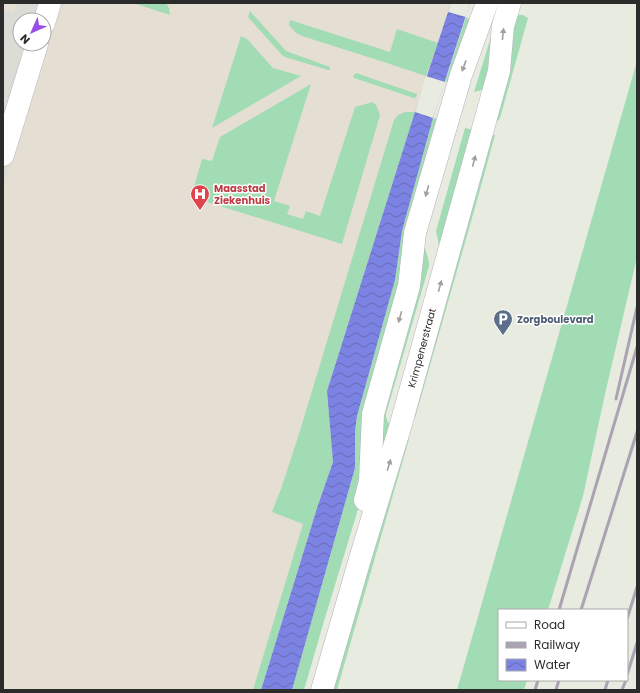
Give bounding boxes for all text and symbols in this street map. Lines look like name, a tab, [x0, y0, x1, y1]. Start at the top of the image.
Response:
north arrow	[12, 12, 52, 52]
one-way arrow	[499, 28, 506, 40]
text: N	[16, 30, 34, 48]
one-way arrow	[461, 60, 467, 72]
one-way arrow	[471, 154, 477, 166]
place label: Maasstad Ziekenhuis	[214, 181, 271, 208]
hospital icon: Maasstad Ziekenhuis	[189, 183, 211, 211]
one-way arrow	[424, 184, 430, 197]
one-way arrow	[437, 280, 443, 292]
street label: Krimpenerstraat	[404, 306, 440, 389]
parking icon: Zorgboulevard	[492, 308, 514, 336]
one-way arrow	[397, 312, 403, 324]
place label: Zorgboulevard	[517, 312, 594, 327]
one-way arrow	[386, 458, 392, 470]
legend	[498, 609, 628, 681]
text: Road	[534, 616, 565, 633]
text: Railway	[534, 636, 580, 653]
text: Water	[534, 656, 571, 673]

